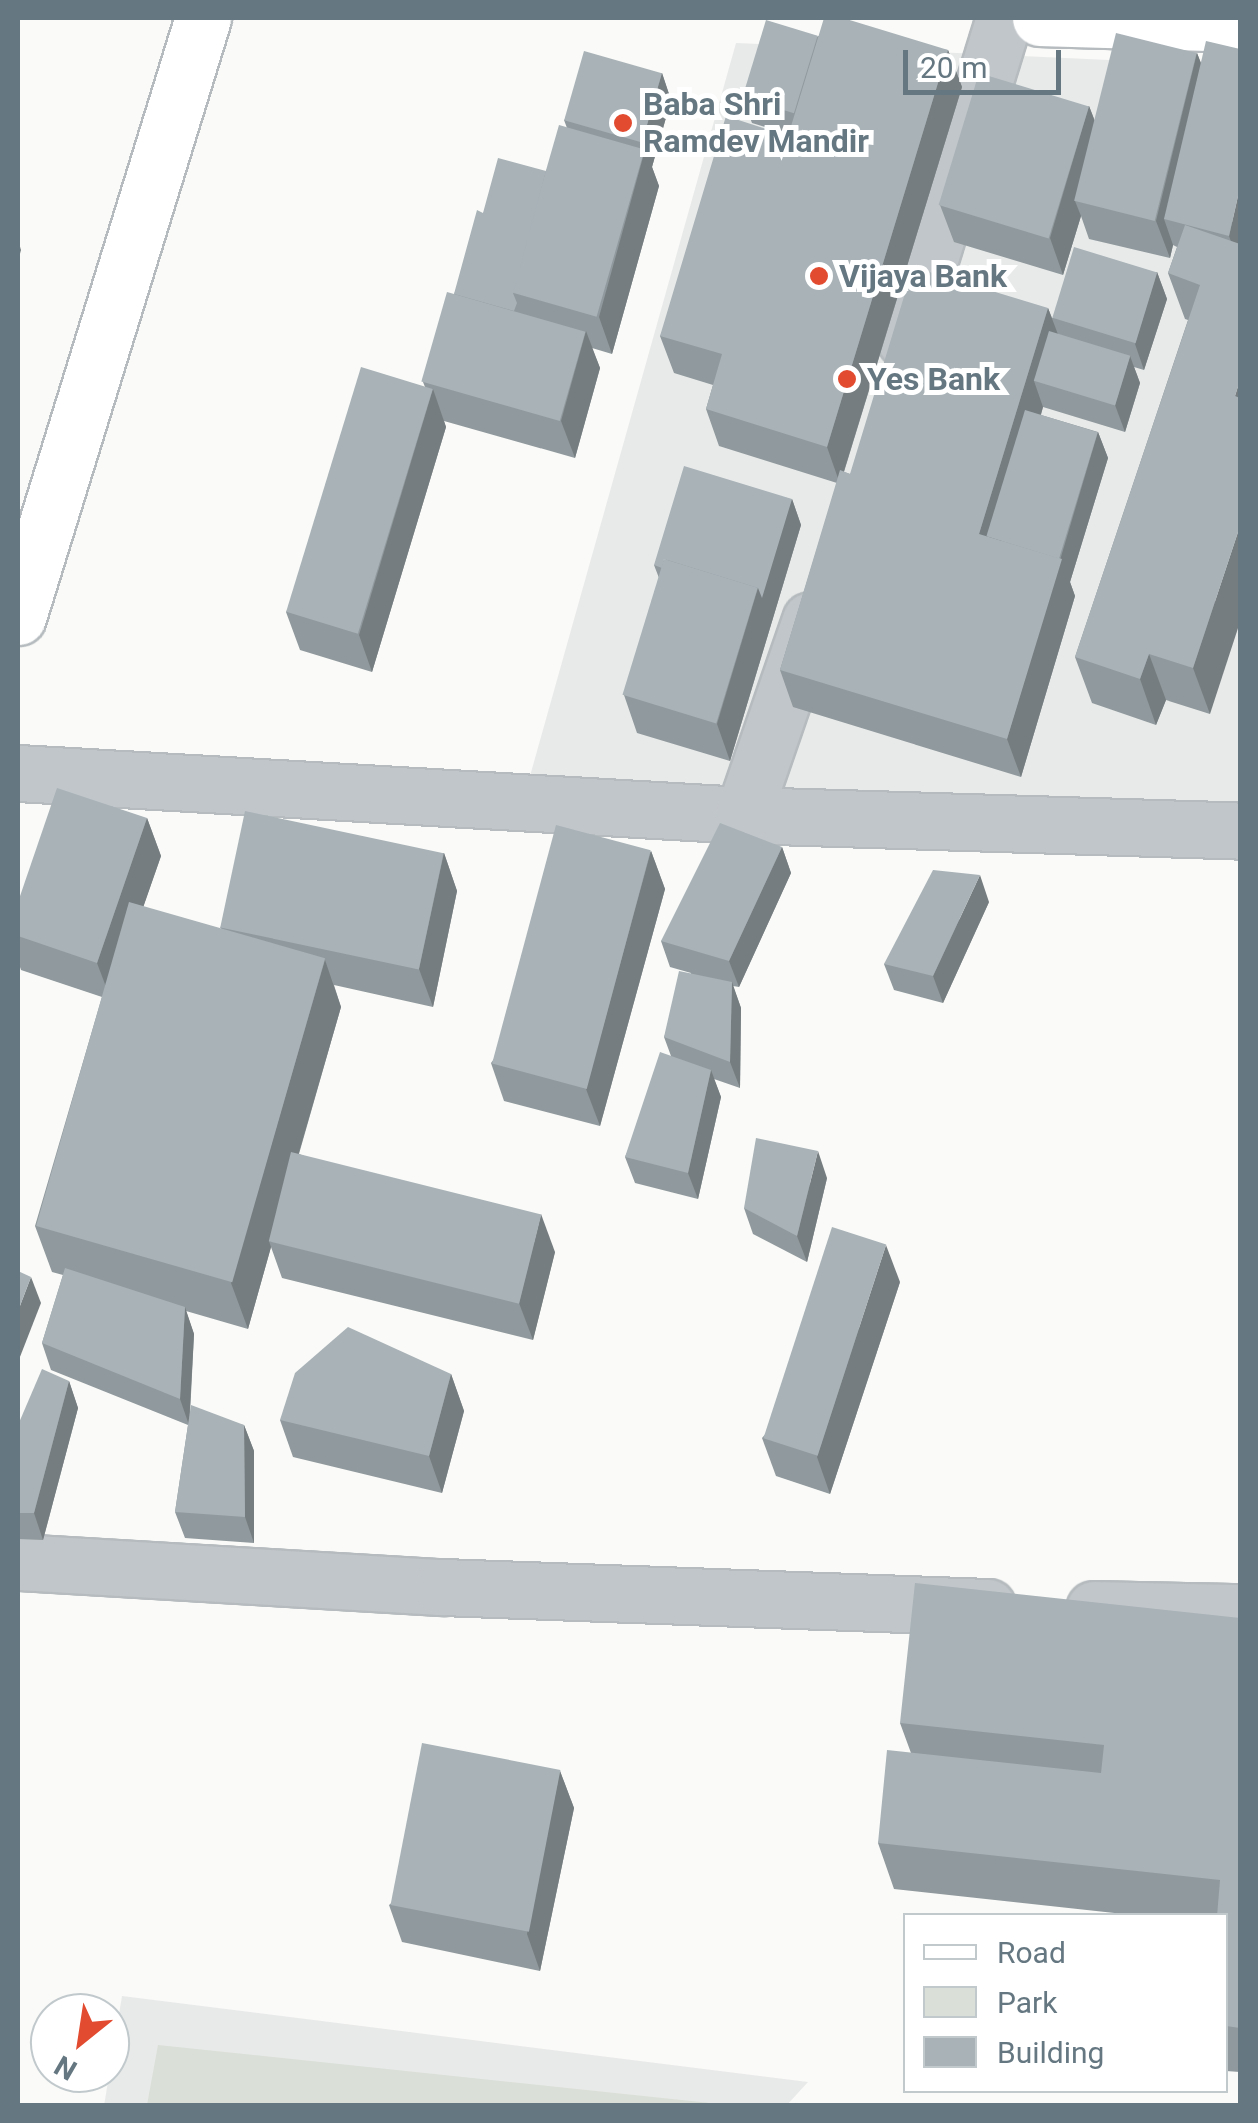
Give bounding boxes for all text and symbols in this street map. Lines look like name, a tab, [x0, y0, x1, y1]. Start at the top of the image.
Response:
scale bar	[908, 30, 1066, 92]
text: 20 m	[920, 50, 987, 85]
place label: Baba Shri Ramdev Mandir	[643, 86, 869, 161]
marker: Baba Shri Ramdev Mandir	[612, 112, 634, 134]
place label: Vijaya Bank	[839, 257, 1007, 295]
marker: Vijaya Bank	[808, 265, 830, 287]
place label: Yes Bank	[867, 360, 1000, 398]
marker: Yes Bank	[836, 368, 858, 390]
legend	[903, 1913, 1228, 2093]
text: Road	[997, 1935, 1066, 1970]
text: Park	[997, 1985, 1057, 2020]
north arrow	[30, 1993, 130, 2093]
text: Building	[997, 2035, 1104, 2070]
text: N	[49, 2048, 83, 2087]

